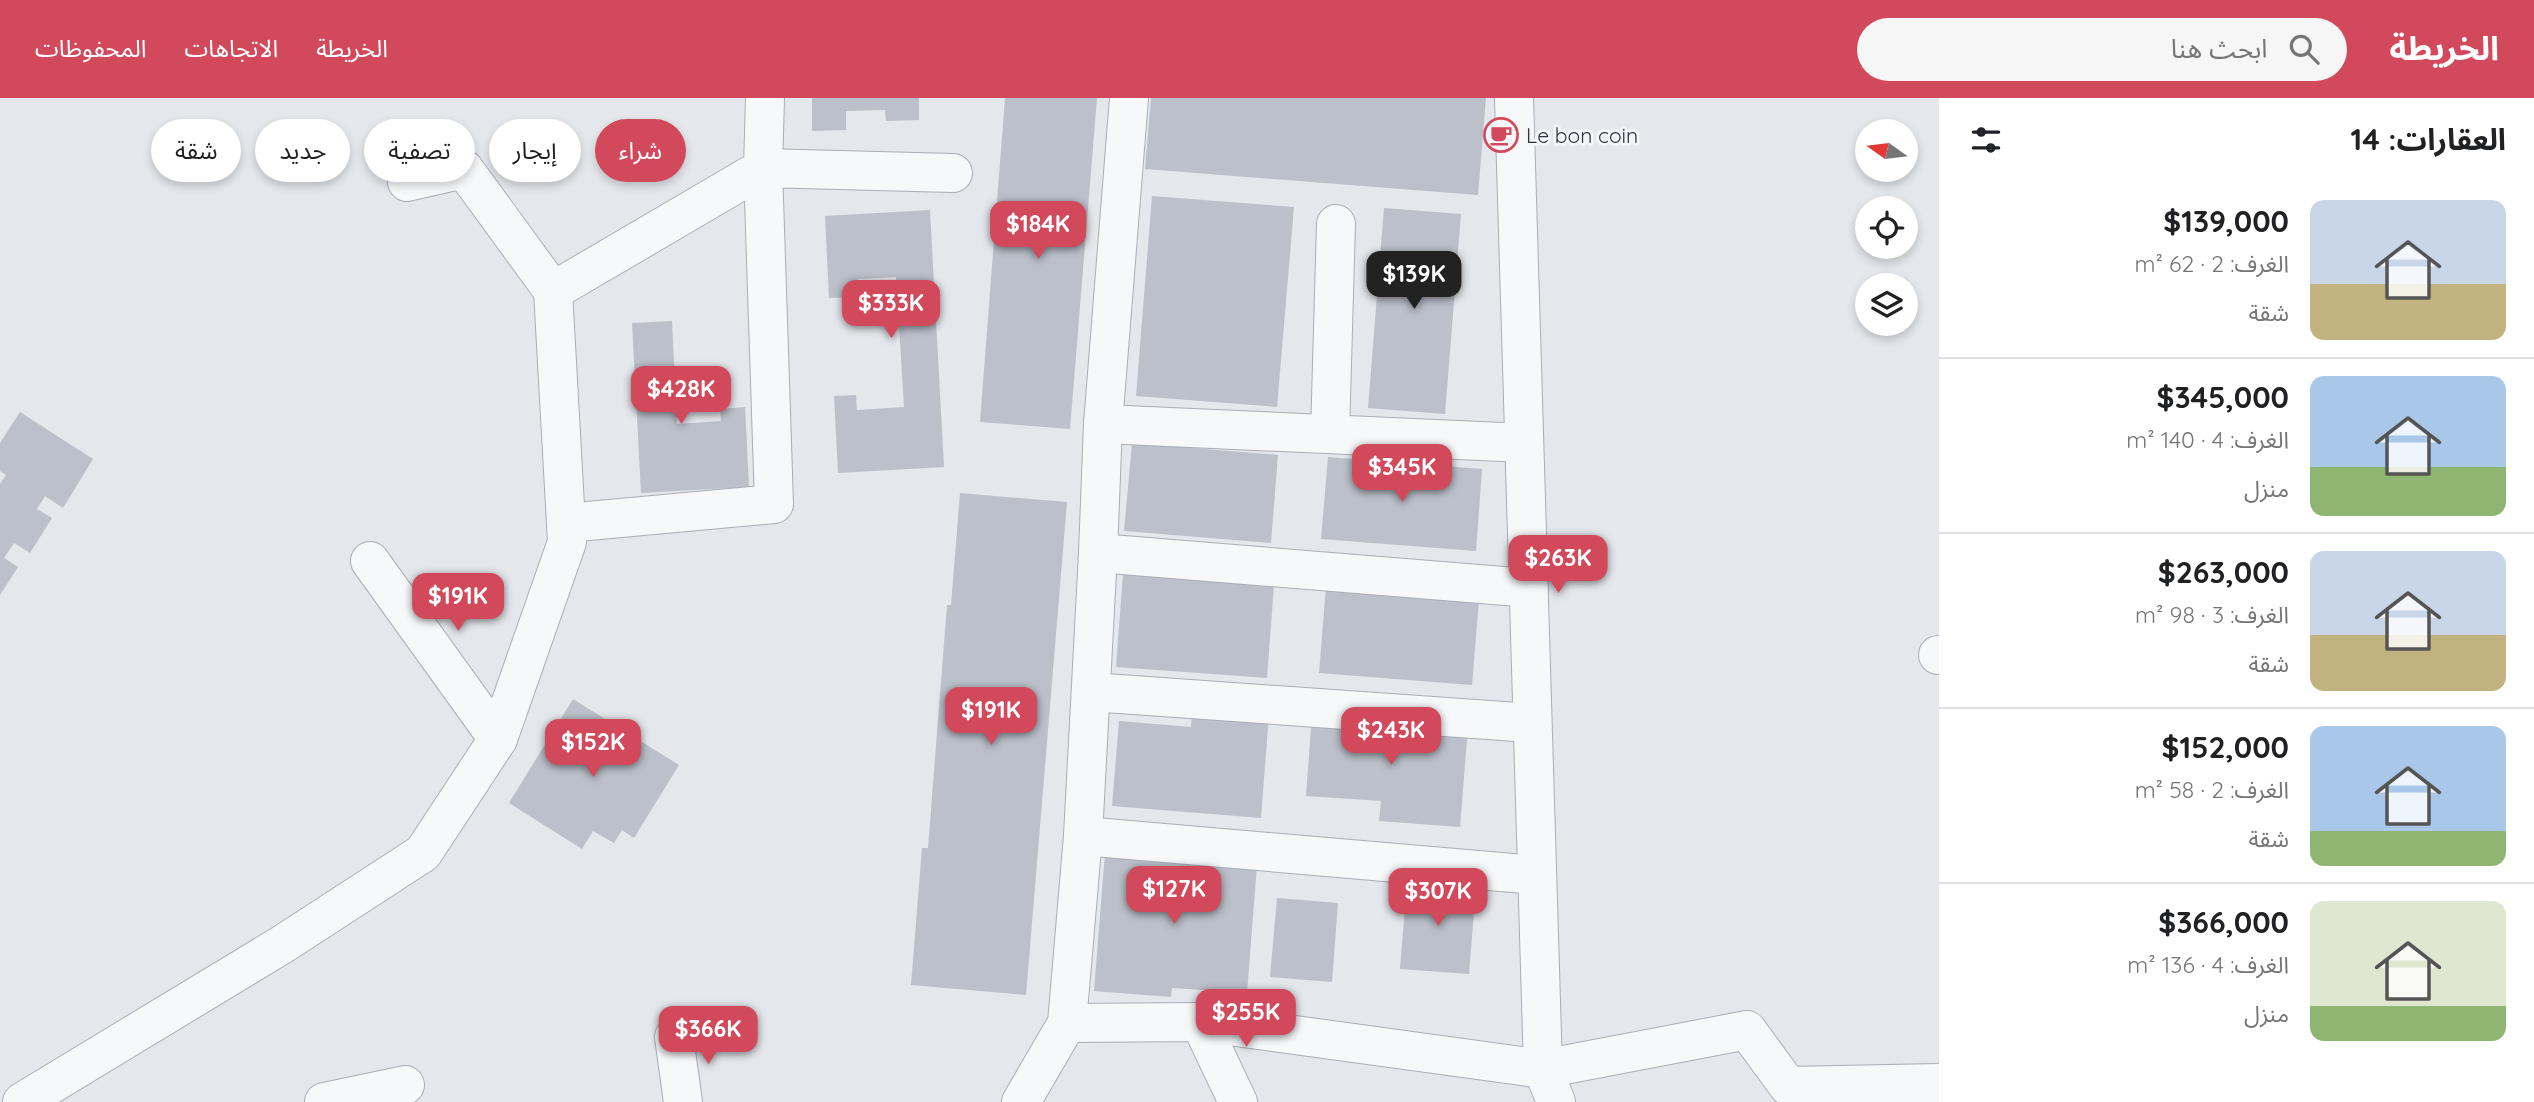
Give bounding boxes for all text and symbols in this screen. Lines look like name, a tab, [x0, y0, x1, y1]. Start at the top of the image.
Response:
search box	[1857, 18, 2347, 81]
text: الخريطة	[2389, 27, 2499, 68]
icon: search	[2285, 30, 2323, 68]
text: ابحث هنا	[2171, 32, 2267, 65]
text: المحفوظات	[35, 33, 146, 63]
text: الاتجاهات	[184, 33, 278, 63]
text: الخريطة	[316, 33, 388, 63]
cafe icon: Le bon coin	[1482, 116, 1520, 154]
chip: شقة	[151, 119, 241, 182]
chip: جديد	[255, 119, 350, 182]
chip: تصفية	[364, 119, 475, 182]
chip: إيجار	[489, 119, 581, 182]
chip: شراء	[595, 119, 686, 182]
north arrow	[1855, 119, 1918, 182]
map controls	[1855, 119, 1918, 336]
text: العقارات: 14	[2351, 120, 2506, 158]
icon: filters	[1967, 121, 2005, 159]
place label: Le bon coin	[1526, 122, 1638, 148]
button: locate	[1855, 196, 1918, 259]
pin: $184K	[989, 202, 1087, 261]
text: $139,000	[2163, 202, 2289, 240]
text: $184K	[1006, 209, 1070, 238]
icon: home	[2366, 228, 2450, 312]
text: الغرف: 2 · 62 m²	[2134, 249, 2289, 278]
pin: $139K	[1365, 252, 1463, 311]
text: $139K	[1382, 259, 1446, 288]
button: layers	[1855, 273, 1918, 336]
pin: $333K	[842, 280, 940, 340]
text: $333K	[858, 288, 924, 317]
text: شقة	[2248, 298, 2289, 327]
pin: $428K	[632, 366, 730, 426]
text: $428K	[647, 374, 715, 403]
text: $345,000	[2157, 378, 2289, 416]
icon: home	[2366, 404, 2450, 488]
text: الغرف: 4 · 140 m²	[2126, 425, 2289, 454]
pin: $345K	[1353, 444, 1451, 504]
text: $345K	[1368, 452, 1436, 481]
text: منزل	[2244, 474, 2289, 503]
pin: $263K	[1509, 536, 1607, 595]
text: $263K	[1525, 543, 1591, 572]
text: $263,000	[2158, 553, 2289, 591]
pin: $191K	[409, 574, 507, 633]
icon: home	[2366, 579, 2450, 663]
text: $191K	[428, 581, 488, 610]
text: الغرف: 3 · 98 m²	[2135, 600, 2289, 629]
text: شقة	[2248, 649, 2289, 678]
pin: $191K	[942, 688, 1040, 747]
text: $191K	[961, 695, 1021, 724]
pin: $243K	[1342, 708, 1440, 767]
text: $243K	[1357, 715, 1425, 744]
pin: $152K	[544, 720, 642, 779]
text: $152K	[561, 727, 625, 756]
text: $152,000	[2162, 728, 2289, 766]
icon: home	[2366, 754, 2450, 838]
text: الغرف: 2 · 58 m²	[2135, 775, 2289, 804]
text: شقة	[2248, 824, 2289, 853]
pin: $127K	[1125, 866, 1223, 926]
pin: $307K	[1389, 868, 1487, 928]
text: $127K	[1142, 874, 1206, 903]
text: $307K	[1405, 876, 1471, 905]
text: $366,000	[2158, 903, 2289, 941]
icon: home	[2366, 929, 2450, 1013]
text: الغرف: 4 · 136 m²	[2127, 950, 2289, 979]
pin: $255K	[1197, 990, 1295, 1049]
text: $255K	[1212, 997, 1280, 1026]
text: منزل	[2244, 999, 2289, 1028]
pin: $366K	[659, 1006, 757, 1066]
text: $366K	[675, 1014, 741, 1043]

